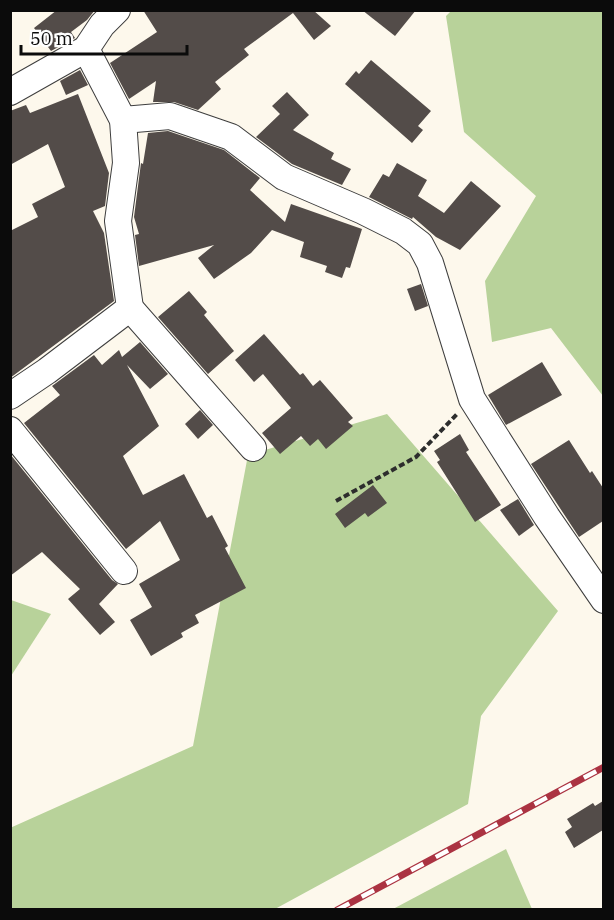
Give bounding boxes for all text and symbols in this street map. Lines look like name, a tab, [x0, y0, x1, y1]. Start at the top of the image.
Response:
scale bar	[21, 18, 188, 56]
text: 50 m	[30, 27, 73, 50]

